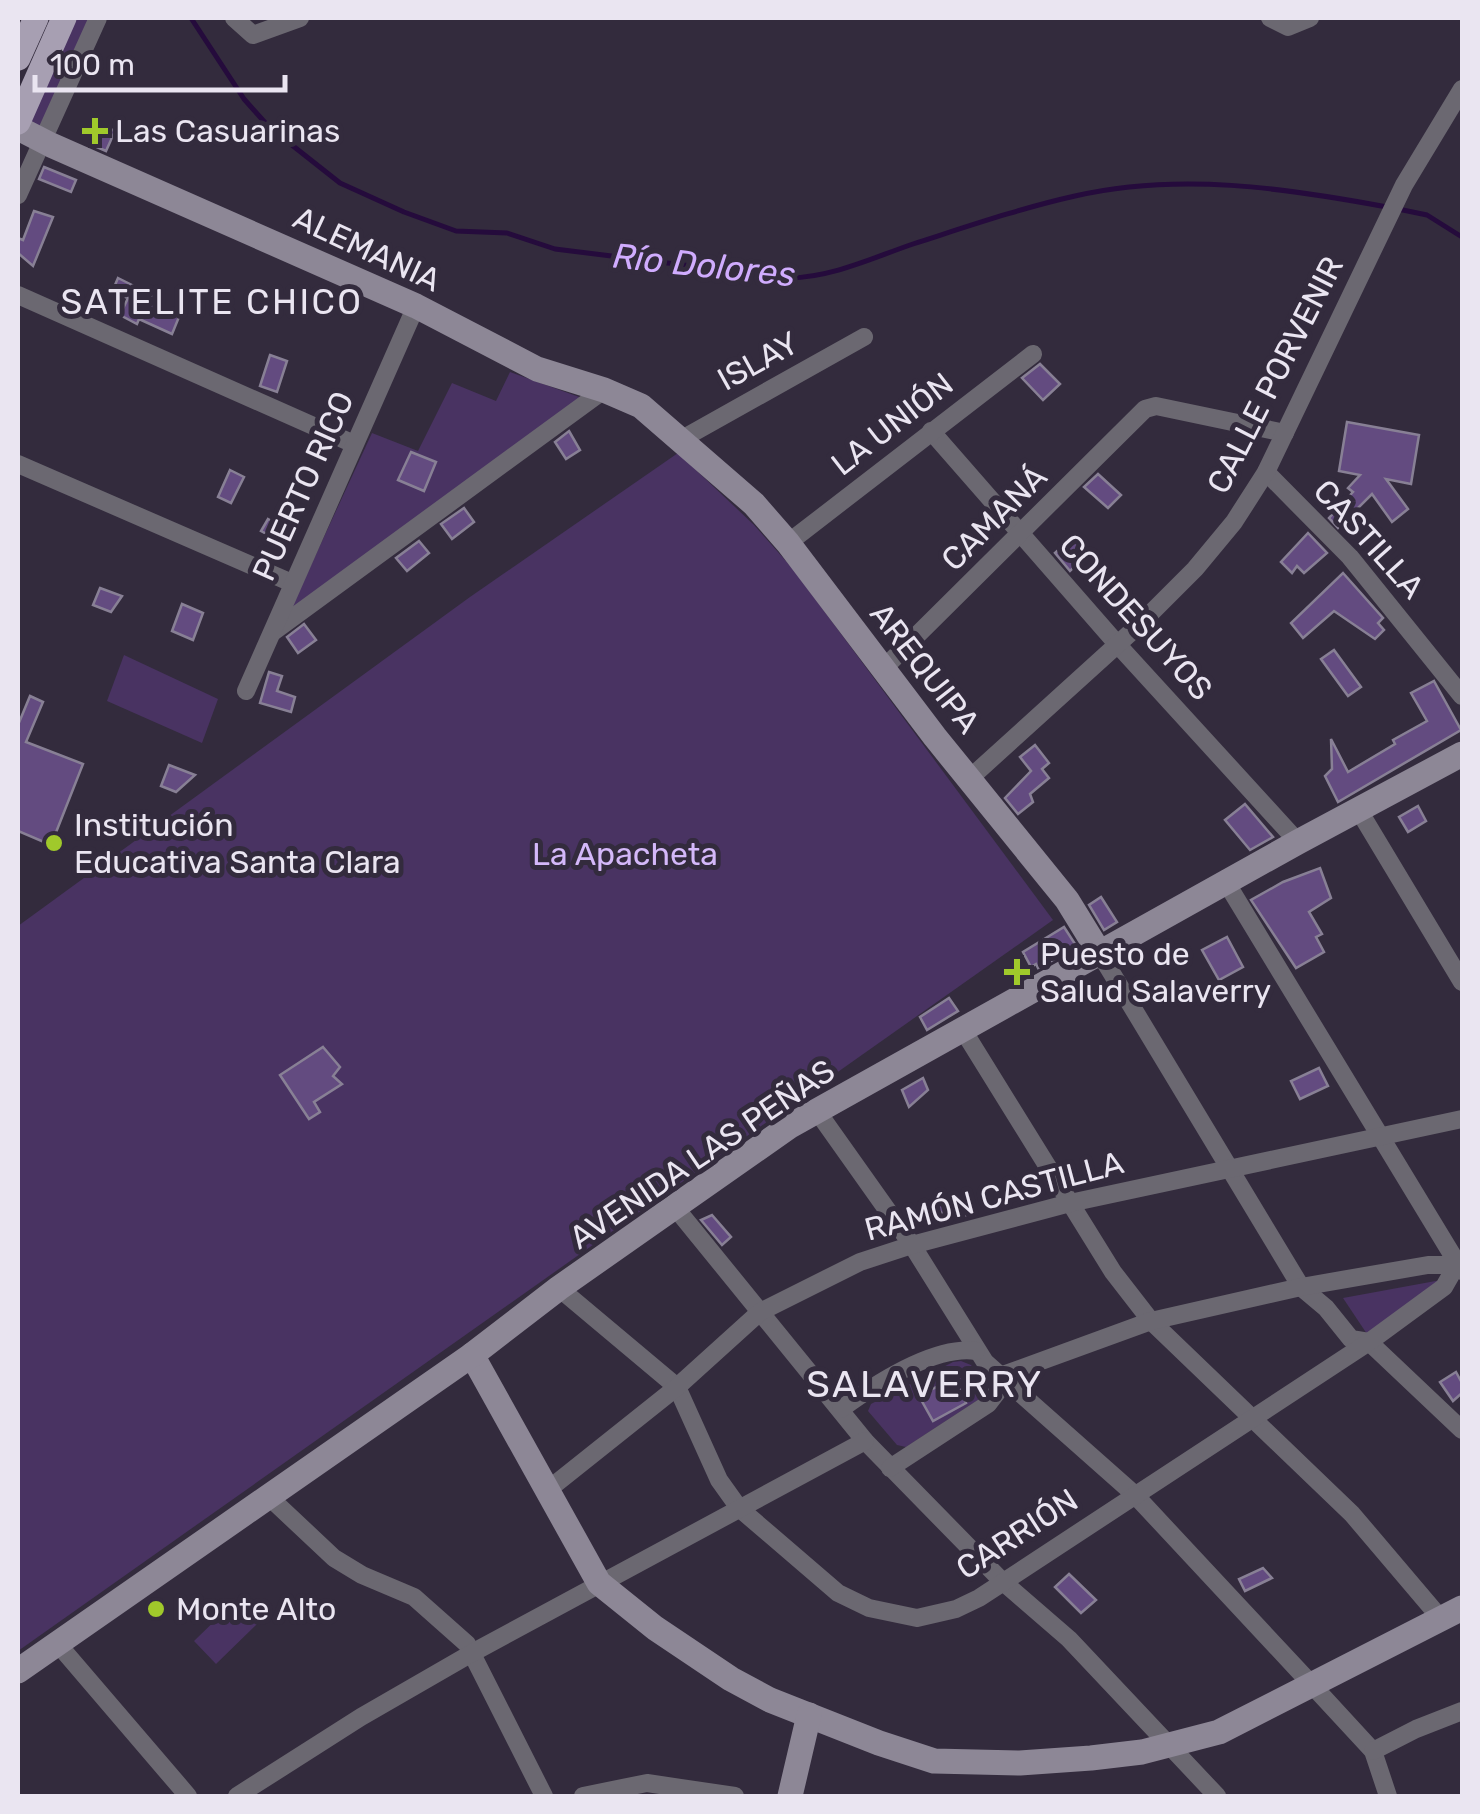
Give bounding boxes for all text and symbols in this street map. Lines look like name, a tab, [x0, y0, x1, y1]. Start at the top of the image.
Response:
scale bar	[35, 30, 285, 92]
text: 100 m	[50, 47, 135, 83]
place label: Las Casuarinas	[115, 112, 340, 150]
marker: Las Casuarinas	[84, 120, 106, 142]
street label: ALEMANIA	[287, 198, 447, 300]
water label: Río Dolores	[611, 235, 798, 295]
street label: CALLE PORVENIR	[1199, 250, 1351, 500]
district label: SATELITE CHICO	[61, 281, 363, 323]
street label: ISLAY	[711, 323, 805, 399]
street label: LA UNIÓN	[824, 365, 960, 483]
street label: PUERTO RICO	[244, 385, 362, 587]
street label: CAMANÁ	[934, 458, 1054, 578]
street label: CASTILLA	[1306, 472, 1432, 606]
street label: CONDESUYOS	[1052, 526, 1220, 708]
street label: AREQUIPA	[862, 595, 988, 741]
place label: Institución Educativa Santa Clara	[74, 806, 401, 881]
marker: Institución Educativa Santa Clara	[43, 832, 65, 854]
park label: La Apacheta	[532, 835, 718, 873]
place label: Puesto de Salud Salaverry	[1040, 935, 1271, 1010]
marker: Puesto de Salud Salaverry	[1004, 959, 1030, 985]
street label: AVENIDA LAS PEÑAS	[562, 1051, 842, 1257]
street label: RAMÓN CASTILLA	[861, 1143, 1127, 1249]
district label: SALAVERRY	[806, 1361, 1044, 1407]
street label: CARRIÓN	[949, 1481, 1085, 1587]
place label: Monte Alto	[176, 1590, 336, 1628]
marker: Monte Alto	[145, 1598, 167, 1620]

